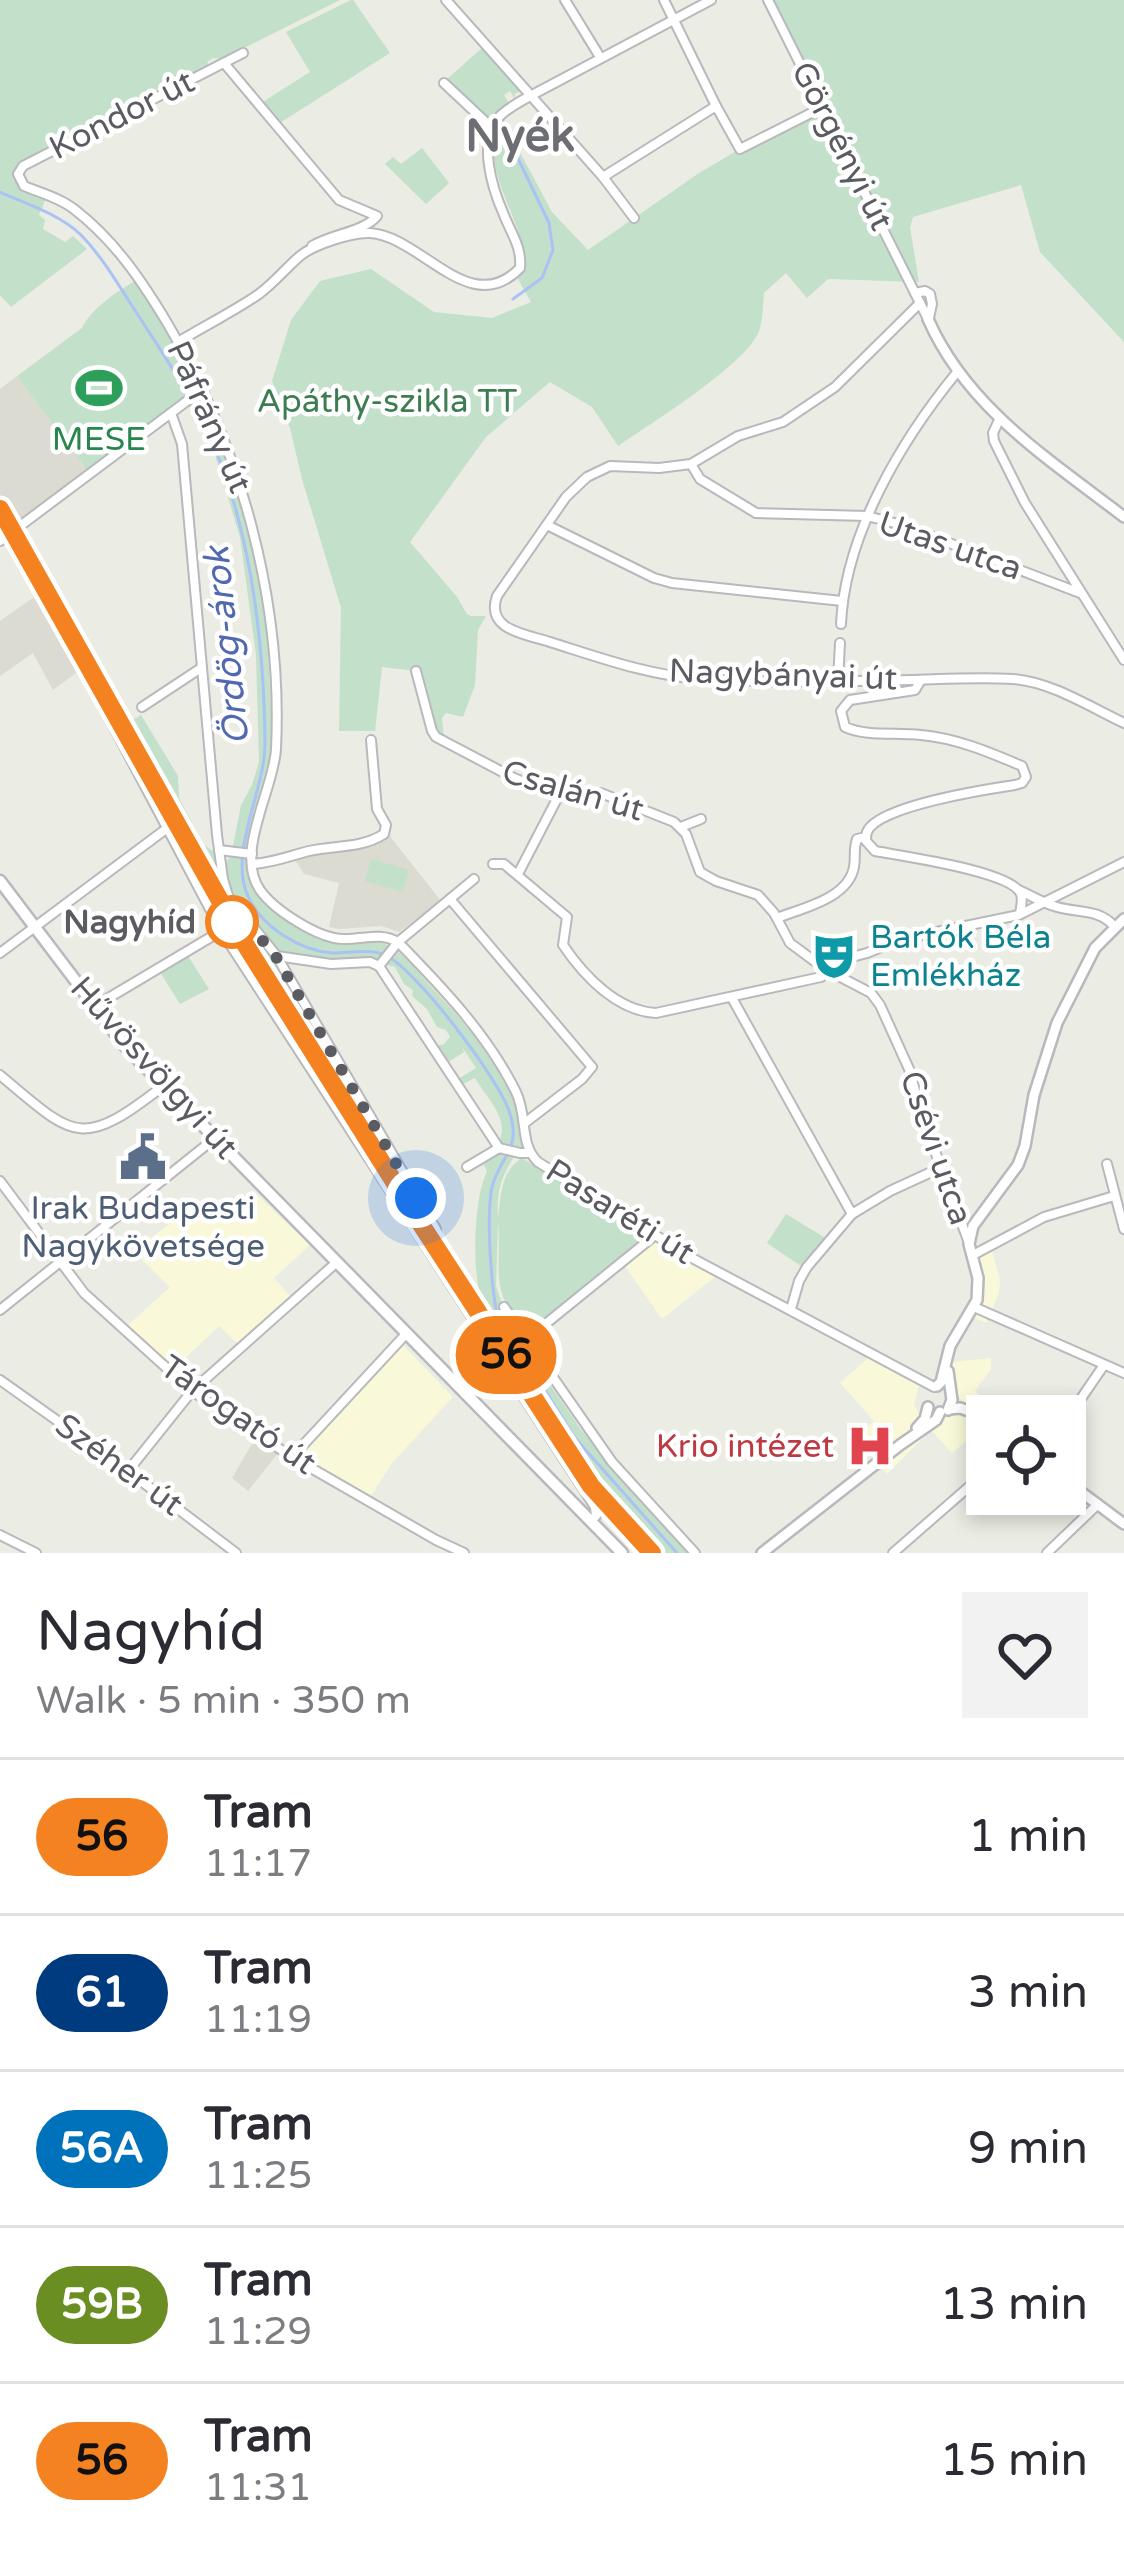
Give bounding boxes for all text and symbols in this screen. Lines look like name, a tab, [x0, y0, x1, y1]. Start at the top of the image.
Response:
street label: Görgényi út	[783, 55, 901, 237]
street label: Kondor út	[43, 62, 201, 168]
district label: Nyék	[465, 110, 575, 164]
street label: Páfrány út	[158, 335, 260, 499]
sports icon: MESE	[74, 363, 124, 413]
park label: Apáthy-szikla TT	[257, 382, 517, 421]
place label: MESE	[52, 420, 146, 459]
street label: Utas utca	[873, 503, 1027, 589]
water label: Ördög-árok	[195, 542, 259, 747]
street label: Nagybányai út	[668, 652, 898, 698]
street label: Csalán út	[498, 752, 648, 830]
marker: Nagyhíd	[207, 897, 257, 947]
place label: Nagyhíd	[63, 903, 196, 942]
place label: Bartók Béla Emlékház	[870, 918, 1051, 995]
theatre icon: Bartók Béla Emlékház	[809, 931, 859, 981]
street label: Hűvösvölgyi út	[62, 969, 246, 1167]
street label: Csévi utca	[892, 1066, 980, 1230]
public building icon: Irak Budapesti Nagykövetsége	[118, 1132, 168, 1182]
street label: Pasaréti út	[539, 1151, 701, 1273]
your location	[386, 1168, 446, 1228]
place label: Irak Budapesti Nagykövetsége	[21, 1189, 265, 1266]
line badge: 56	[452, 1316, 560, 1394]
text: 56	[480, 1329, 532, 1380]
street label: Tárogató út	[153, 1347, 323, 1483]
map controls	[966, 1395, 1086, 1515]
button: locate	[966, 1395, 1086, 1515]
street label: Széher út	[48, 1406, 190, 1524]
hospital icon: Krio intézet	[845, 1421, 895, 1471]
place label: Krio intézet	[656, 1427, 834, 1466]
button: heart	[962, 1592, 1088, 1718]
text: Nagyhíd	[36, 1598, 265, 1666]
text: Walk · 5 min · 350 m	[36, 1677, 411, 1724]
text: Tram	[204, 1786, 313, 1840]
text: 1 min	[968, 1810, 1088, 1864]
text: 56	[76, 1811, 128, 1862]
text: 11:17	[204, 1840, 312, 1887]
text: Tram	[204, 1942, 313, 1996]
text: 3 min	[968, 1966, 1088, 2020]
text: 61	[76, 1967, 128, 2018]
text: 11:19	[204, 1996, 312, 2043]
text: Tram	[204, 2098, 313, 2152]
text: 9 min	[968, 2122, 1088, 2176]
text: 56A	[60, 2123, 144, 2174]
text: 11:25	[204, 2152, 312, 2199]
text: Tram	[204, 2254, 313, 2308]
text: 13 min	[940, 2278, 1088, 2332]
text: 59B	[61, 2279, 143, 2330]
text: 11:29	[204, 2308, 312, 2355]
text: Tram	[204, 2410, 313, 2464]
text: 15 min	[940, 2434, 1088, 2488]
text: 56	[76, 2435, 128, 2486]
text: 11:31	[204, 2464, 312, 2511]

